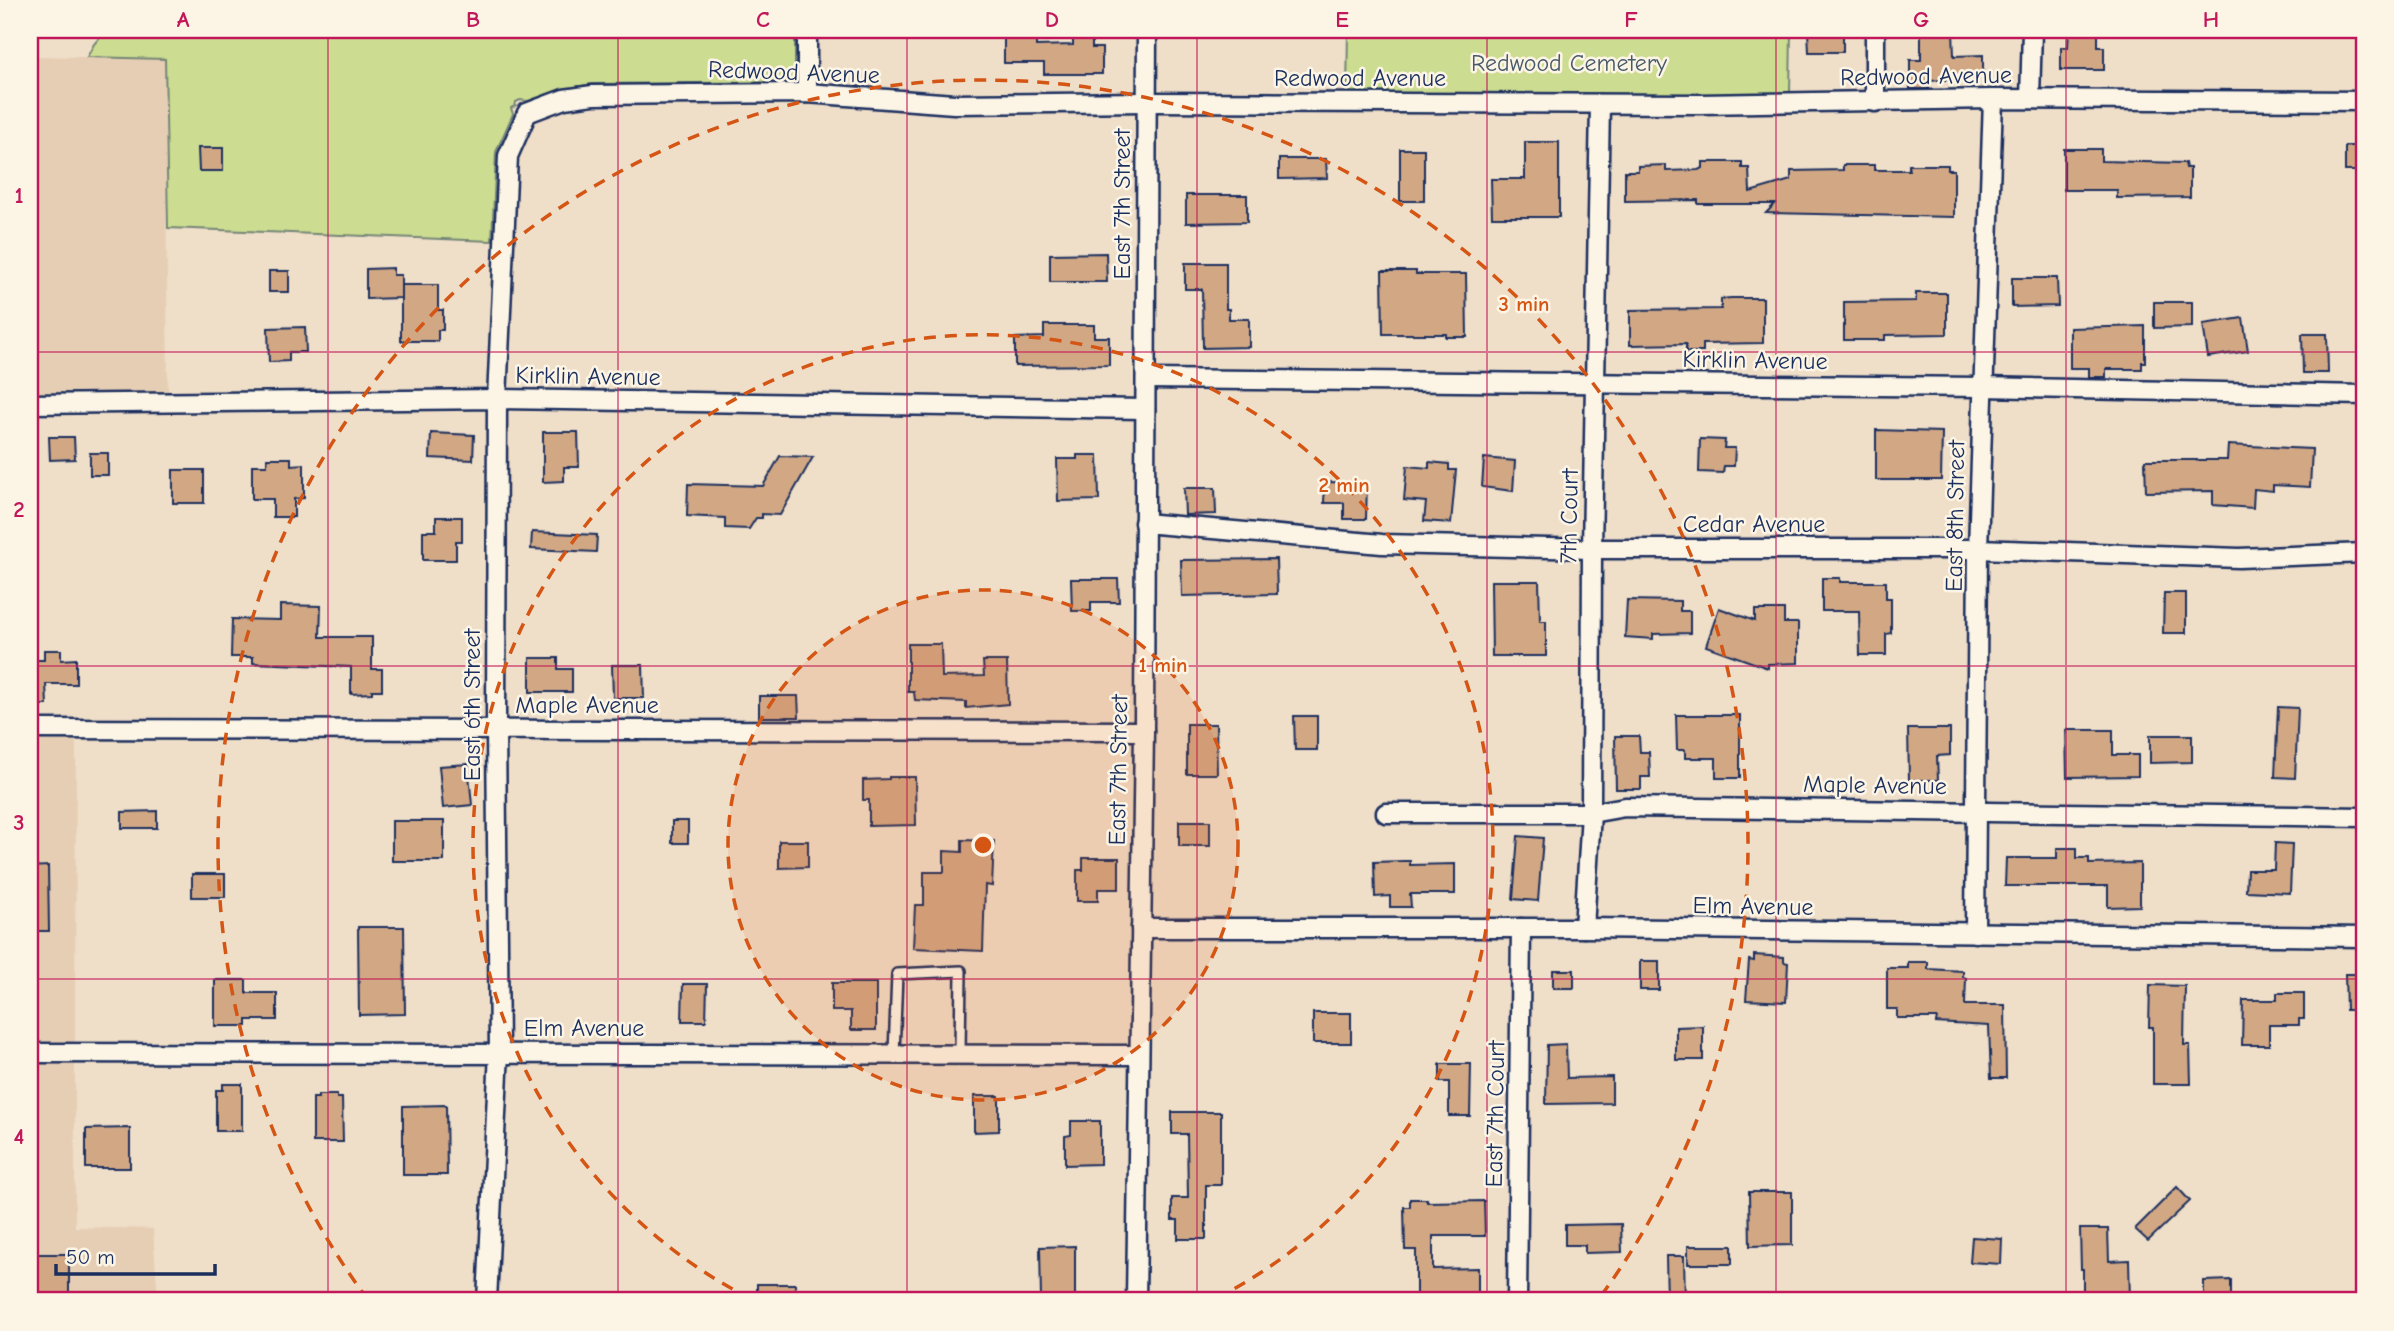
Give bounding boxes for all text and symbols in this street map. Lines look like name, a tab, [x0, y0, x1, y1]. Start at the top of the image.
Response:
text: A	[177, 6, 190, 33]
text: B	[466, 6, 480, 33]
text: C	[756, 6, 770, 33]
text: D	[1045, 6, 1059, 33]
text: E	[1335, 6, 1349, 33]
text: F	[1624, 6, 1638, 33]
text: G	[1913, 6, 1929, 33]
text: H	[2203, 6, 2219, 33]
park label: Redwood Cemetery	[1471, 49, 1667, 77]
street label: Redwood Avenue	[708, 55, 880, 89]
street label: Redwood Avenue	[1840, 61, 2012, 91]
street label: Redwood Avenue	[1274, 64, 1446, 92]
street label: East 7th Street	[1108, 127, 1136, 279]
text: 1	[14, 182, 24, 209]
text: 3 min	[1498, 292, 1550, 316]
street label: Kirklin Avenue	[1682, 345, 1828, 375]
street label: Kirklin Avenue	[515, 361, 661, 391]
street label: East 8th Street	[1940, 439, 1970, 592]
street label: 7th Court	[1554, 467, 1584, 564]
text: 2 min	[1318, 473, 1370, 497]
text: 2	[13, 496, 25, 523]
street label: Cedar Avenue	[1683, 510, 1825, 538]
street label: East 6th Street	[458, 628, 486, 781]
text: 1 min	[1139, 653, 1187, 677]
street label: Maple Avenue	[515, 691, 659, 719]
street label: East 7th Street	[1103, 693, 1133, 846]
street label: Maple Avenue	[1803, 770, 1947, 800]
text: 3	[13, 809, 25, 836]
centre of rings	[971, 833, 995, 857]
street label: Elm Avenue	[1692, 891, 1814, 921]
street label: Elm Avenue	[524, 1014, 644, 1042]
street label: East 7th Court	[1480, 1039, 1510, 1188]
text: 4	[14, 1123, 25, 1150]
scale bar	[56, 1233, 215, 1277]
text: 50 m	[66, 1245, 115, 1269]

